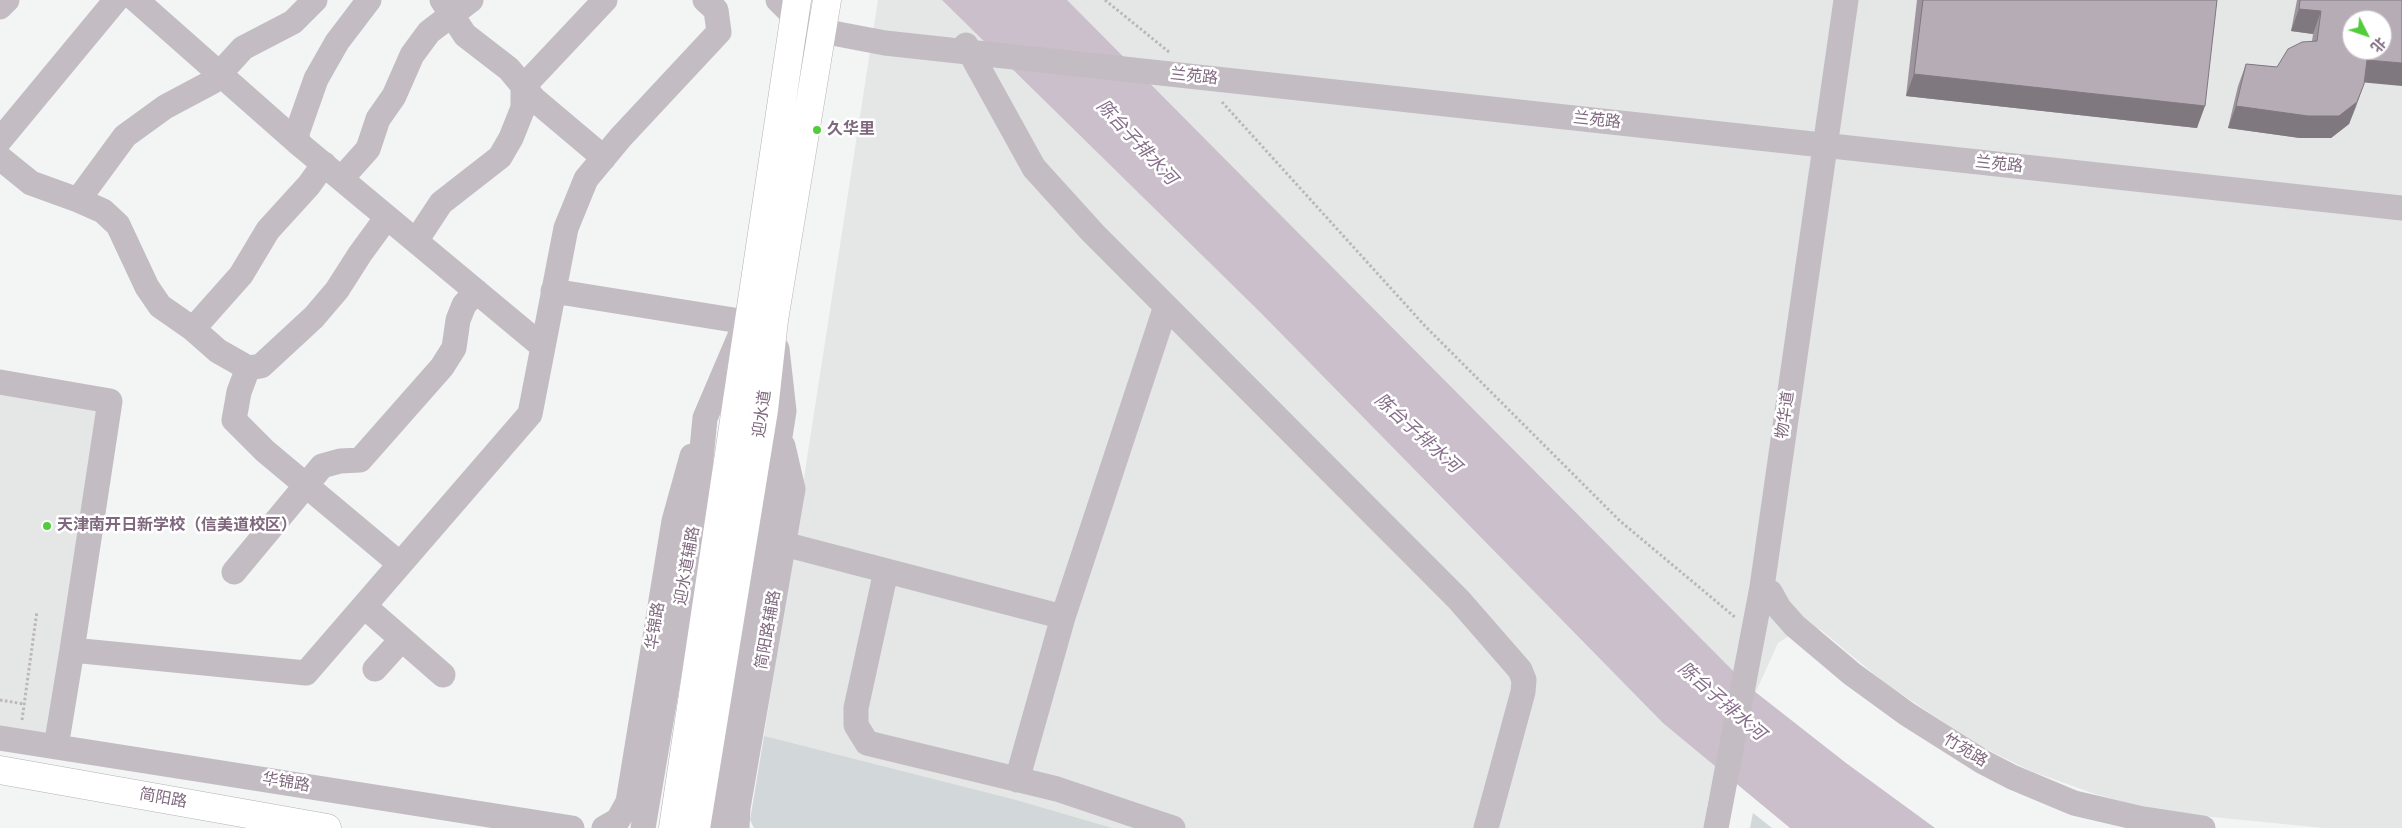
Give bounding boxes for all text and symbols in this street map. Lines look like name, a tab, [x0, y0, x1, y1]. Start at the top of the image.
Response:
north arrow	[2342, 10, 2392, 60]
text: 北	[2367, 34, 2389, 55]
street label: 兰苑路	[1169, 65, 1219, 89]
water label: 陈台子排水河	[1091, 96, 1181, 190]
street label: 兰苑路	[1572, 109, 1622, 133]
place label: 久华里	[827, 120, 875, 140]
marker: 久华里	[811, 124, 823, 136]
street label: 兰苑路	[1974, 153, 2024, 177]
street label: 迎水道	[750, 389, 776, 439]
water label: 陈台子排水河	[1370, 390, 1464, 478]
street label: 物华道	[1773, 390, 1799, 440]
place label: 天津南开日新学校（信美道校区）	[57, 516, 297, 536]
marker: 天津南开日新学校（信美道校区）	[41, 520, 53, 532]
street label: 迎水道辅路	[672, 525, 704, 607]
street label: 简阳路辅路	[753, 589, 785, 671]
street label: 华锦路	[643, 601, 669, 651]
water label: 陈台子排水河	[1673, 658, 1769, 746]
street label: 竹苑路	[1939, 730, 1991, 772]
street label: 华锦路	[261, 770, 311, 796]
street label: 简阳路	[138, 785, 188, 813]

